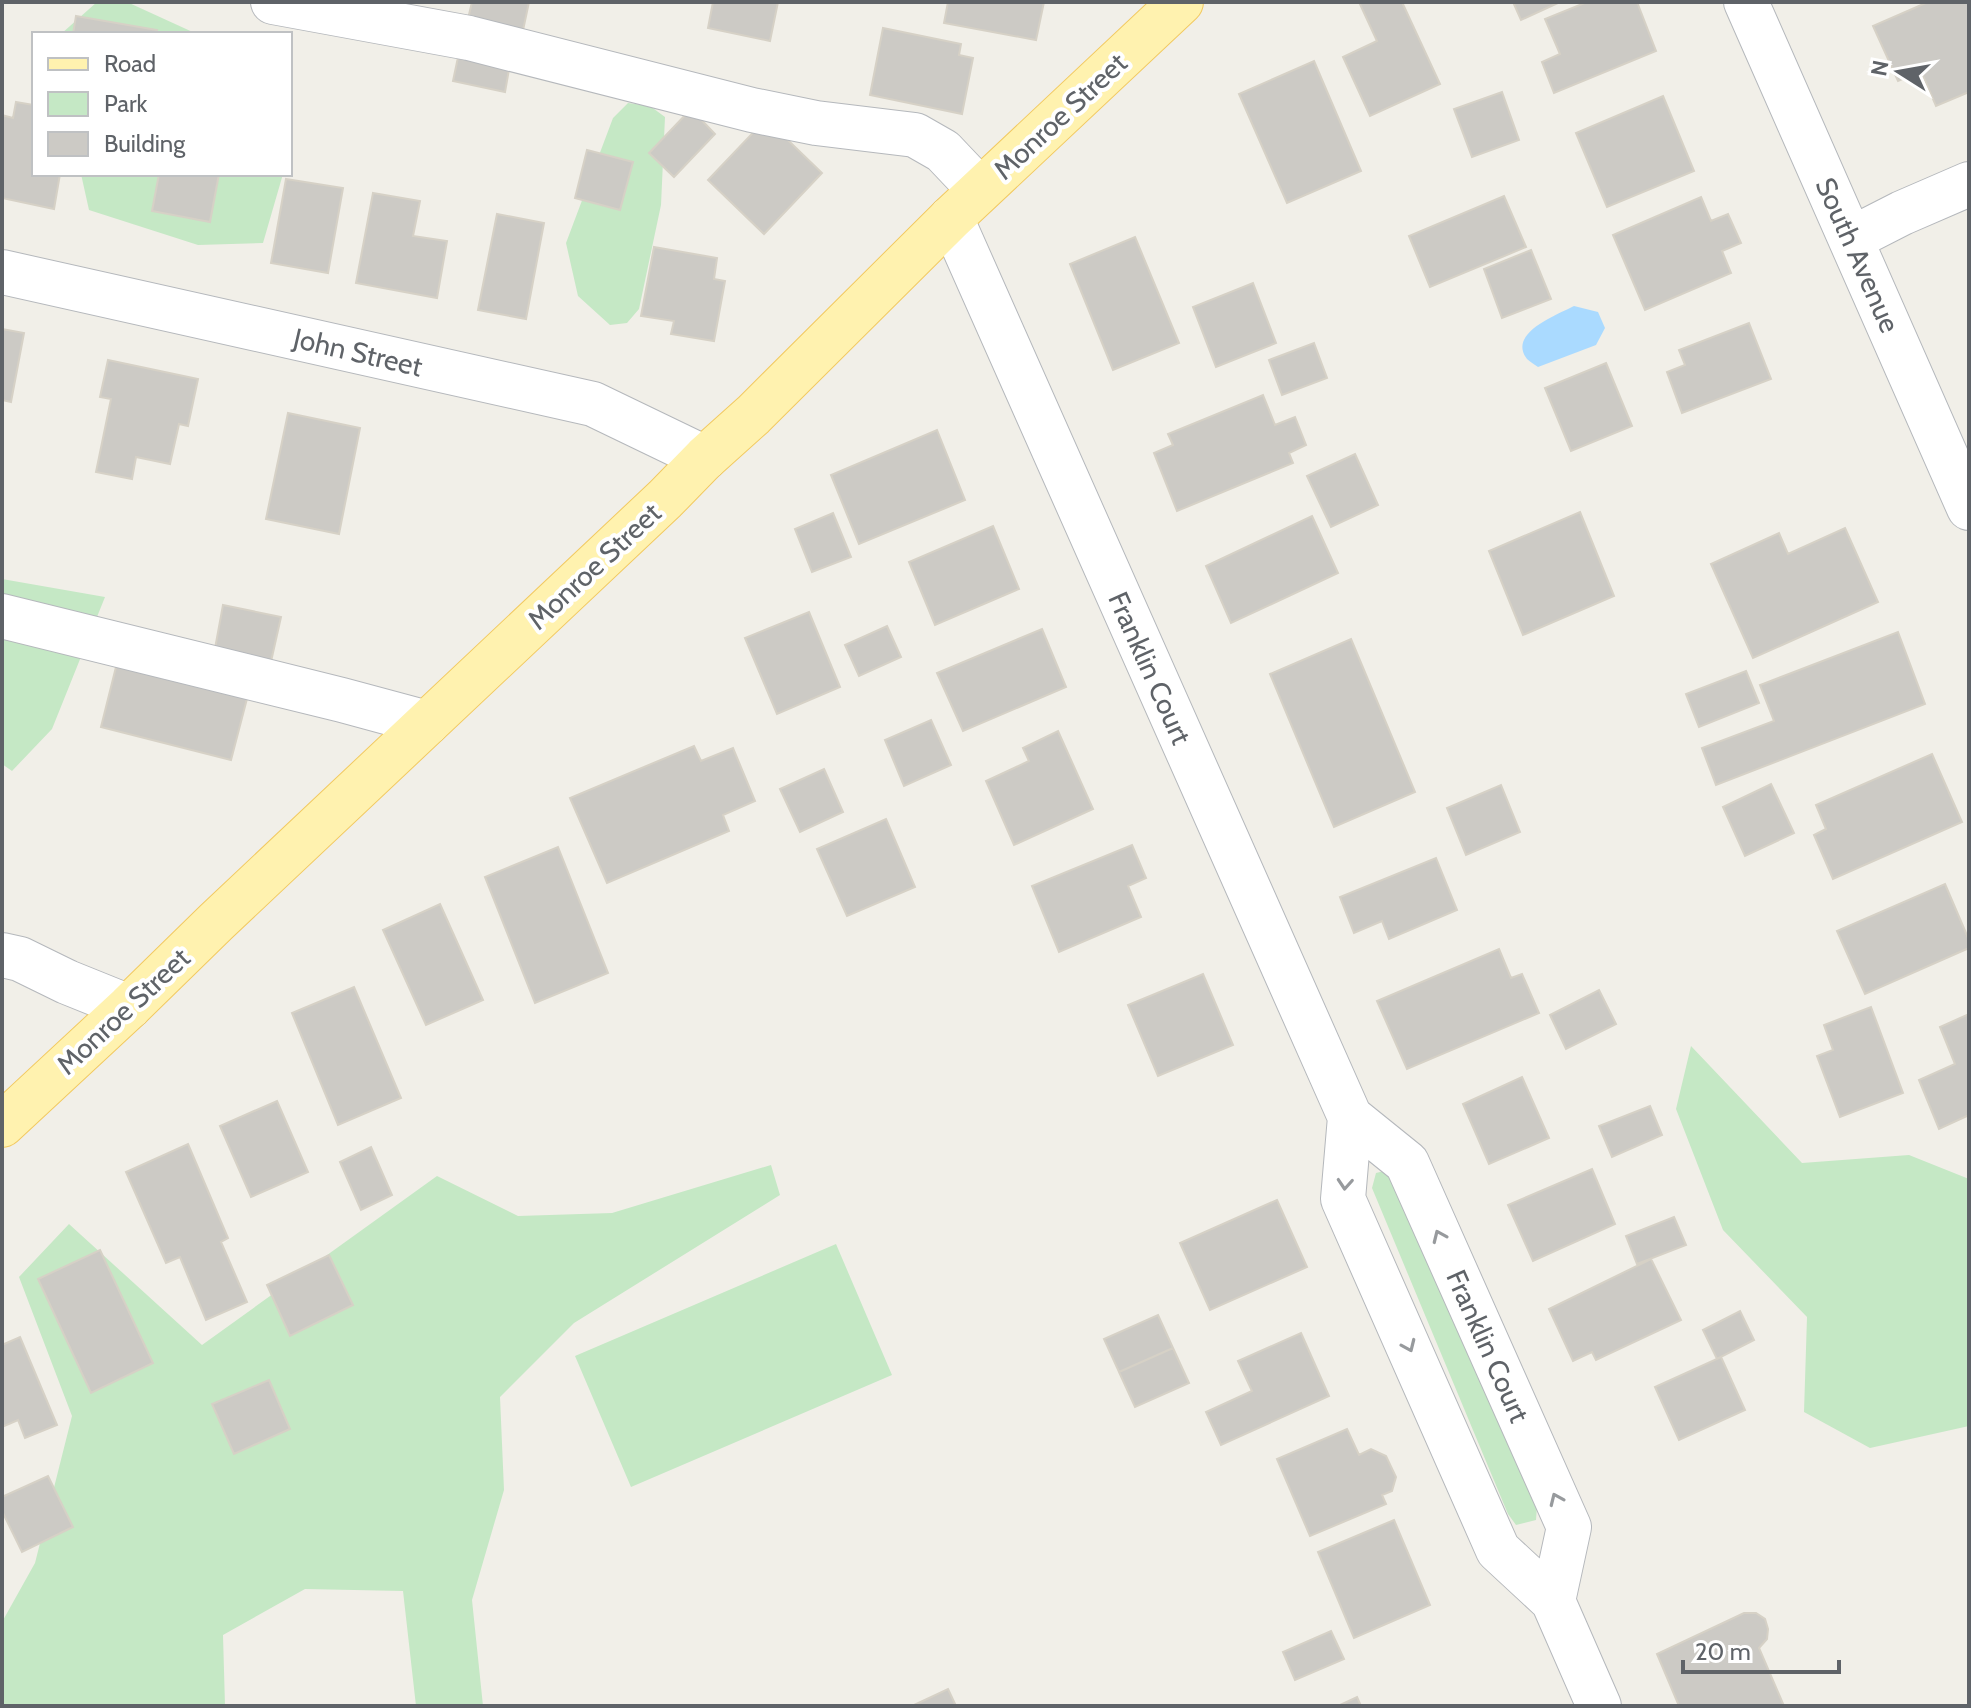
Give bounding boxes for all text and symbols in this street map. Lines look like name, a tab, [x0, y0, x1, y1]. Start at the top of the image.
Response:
legend	[32, 32, 292, 176]
north arrow	[1859, 32, 1939, 112]
street label: Monroe Street	[986, 46, 1134, 186]
text: Road	[104, 49, 156, 78]
text: N	[1865, 58, 1895, 78]
text: Park	[104, 89, 147, 118]
text: Building	[104, 129, 186, 158]
street label: South Avenue	[1809, 172, 1907, 338]
street label: John Street	[289, 320, 426, 383]
street label: Monroe Street	[520, 496, 668, 636]
street label: Franklin Court	[1101, 586, 1199, 750]
street label: Monroe Street	[49, 941, 197, 1081]
one-way arrow	[1336, 1178, 1353, 1191]
one-way arrow	[1433, 1230, 1449, 1244]
street label: Franklin Court	[1439, 1264, 1537, 1428]
one-way arrow	[1399, 1338, 1415, 1352]
one-way arrow	[1550, 1493, 1566, 1507]
scale bar	[1683, 1624, 1839, 1674]
text: 20 m	[1695, 1637, 1751, 1666]

